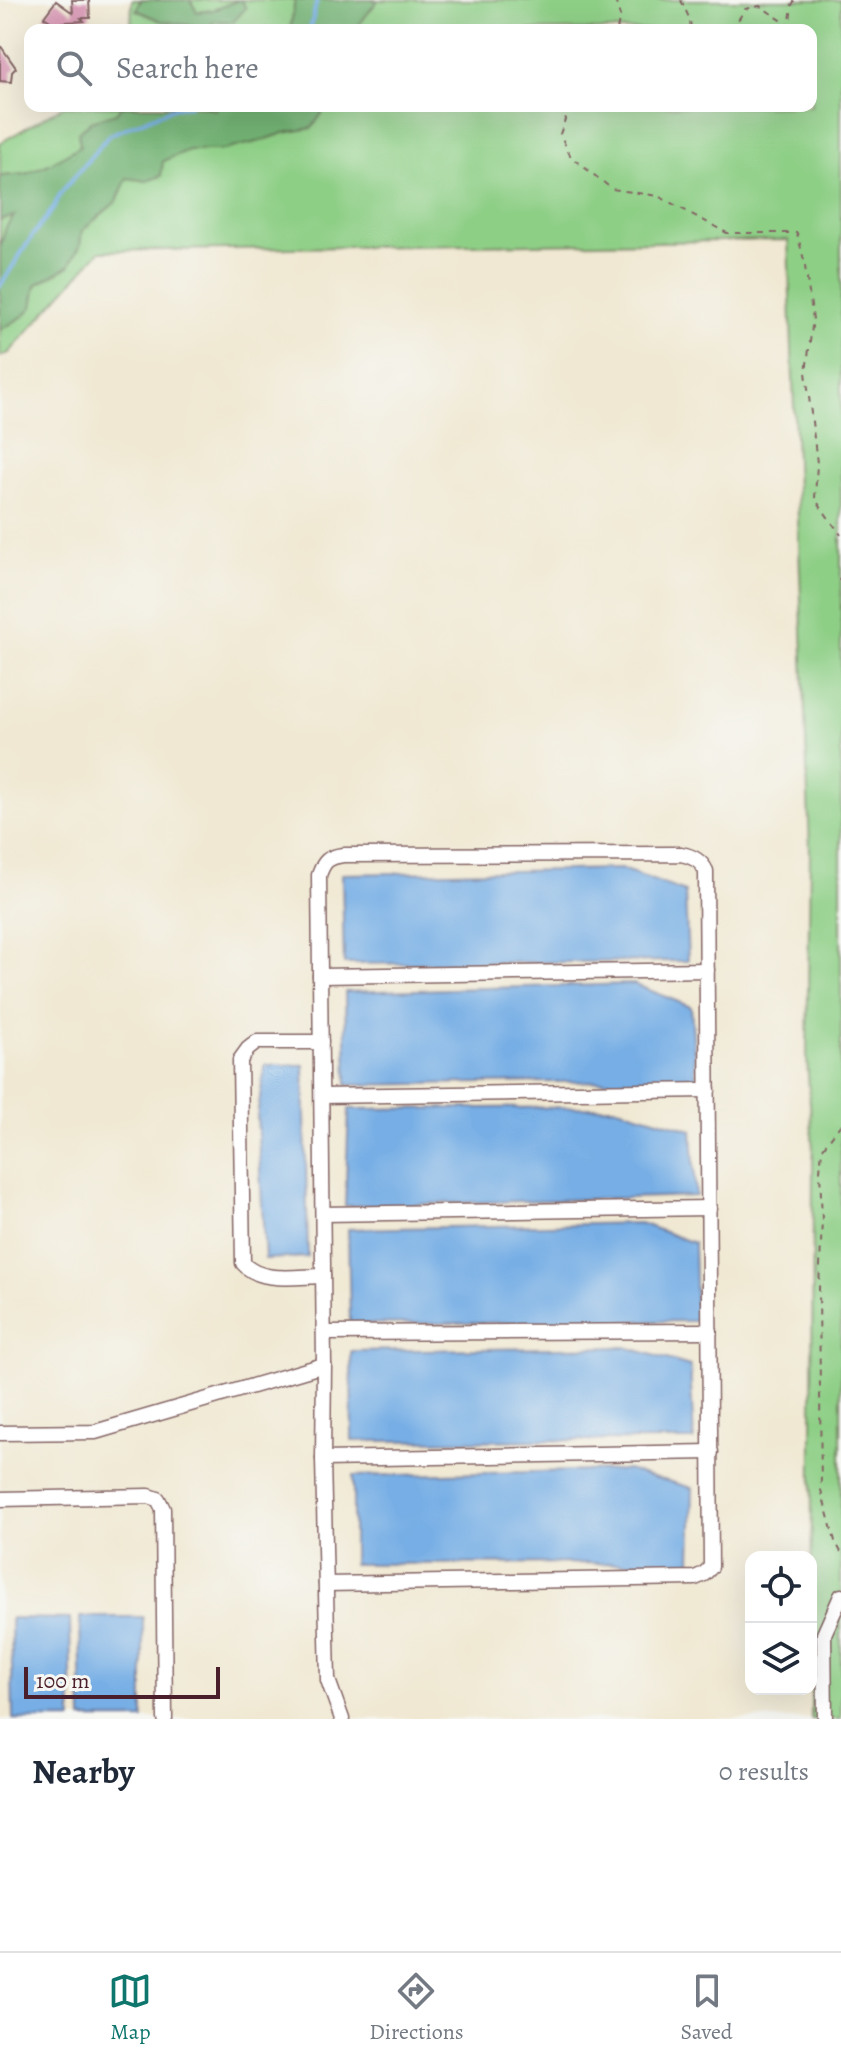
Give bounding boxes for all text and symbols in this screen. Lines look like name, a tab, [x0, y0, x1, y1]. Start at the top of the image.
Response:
search box	[24, 24, 817, 112]
icon: search	[52, 46, 96, 90]
text: Search here	[116, 48, 259, 88]
map controls	[745, 1551, 817, 1695]
button: locate	[745, 1551, 817, 1623]
button: layers	[745, 1623, 817, 1695]
scale bar	[24, 1663, 220, 1699]
text: 100 m	[36, 1666, 90, 1696]
text: Nearby	[32, 1748, 135, 1795]
text: 0 results	[719, 1754, 809, 1789]
tab: Map	[108, 1969, 152, 2047]
tab: Directions	[369, 1969, 464, 2047]
tab: Saved	[680, 1969, 733, 2047]

